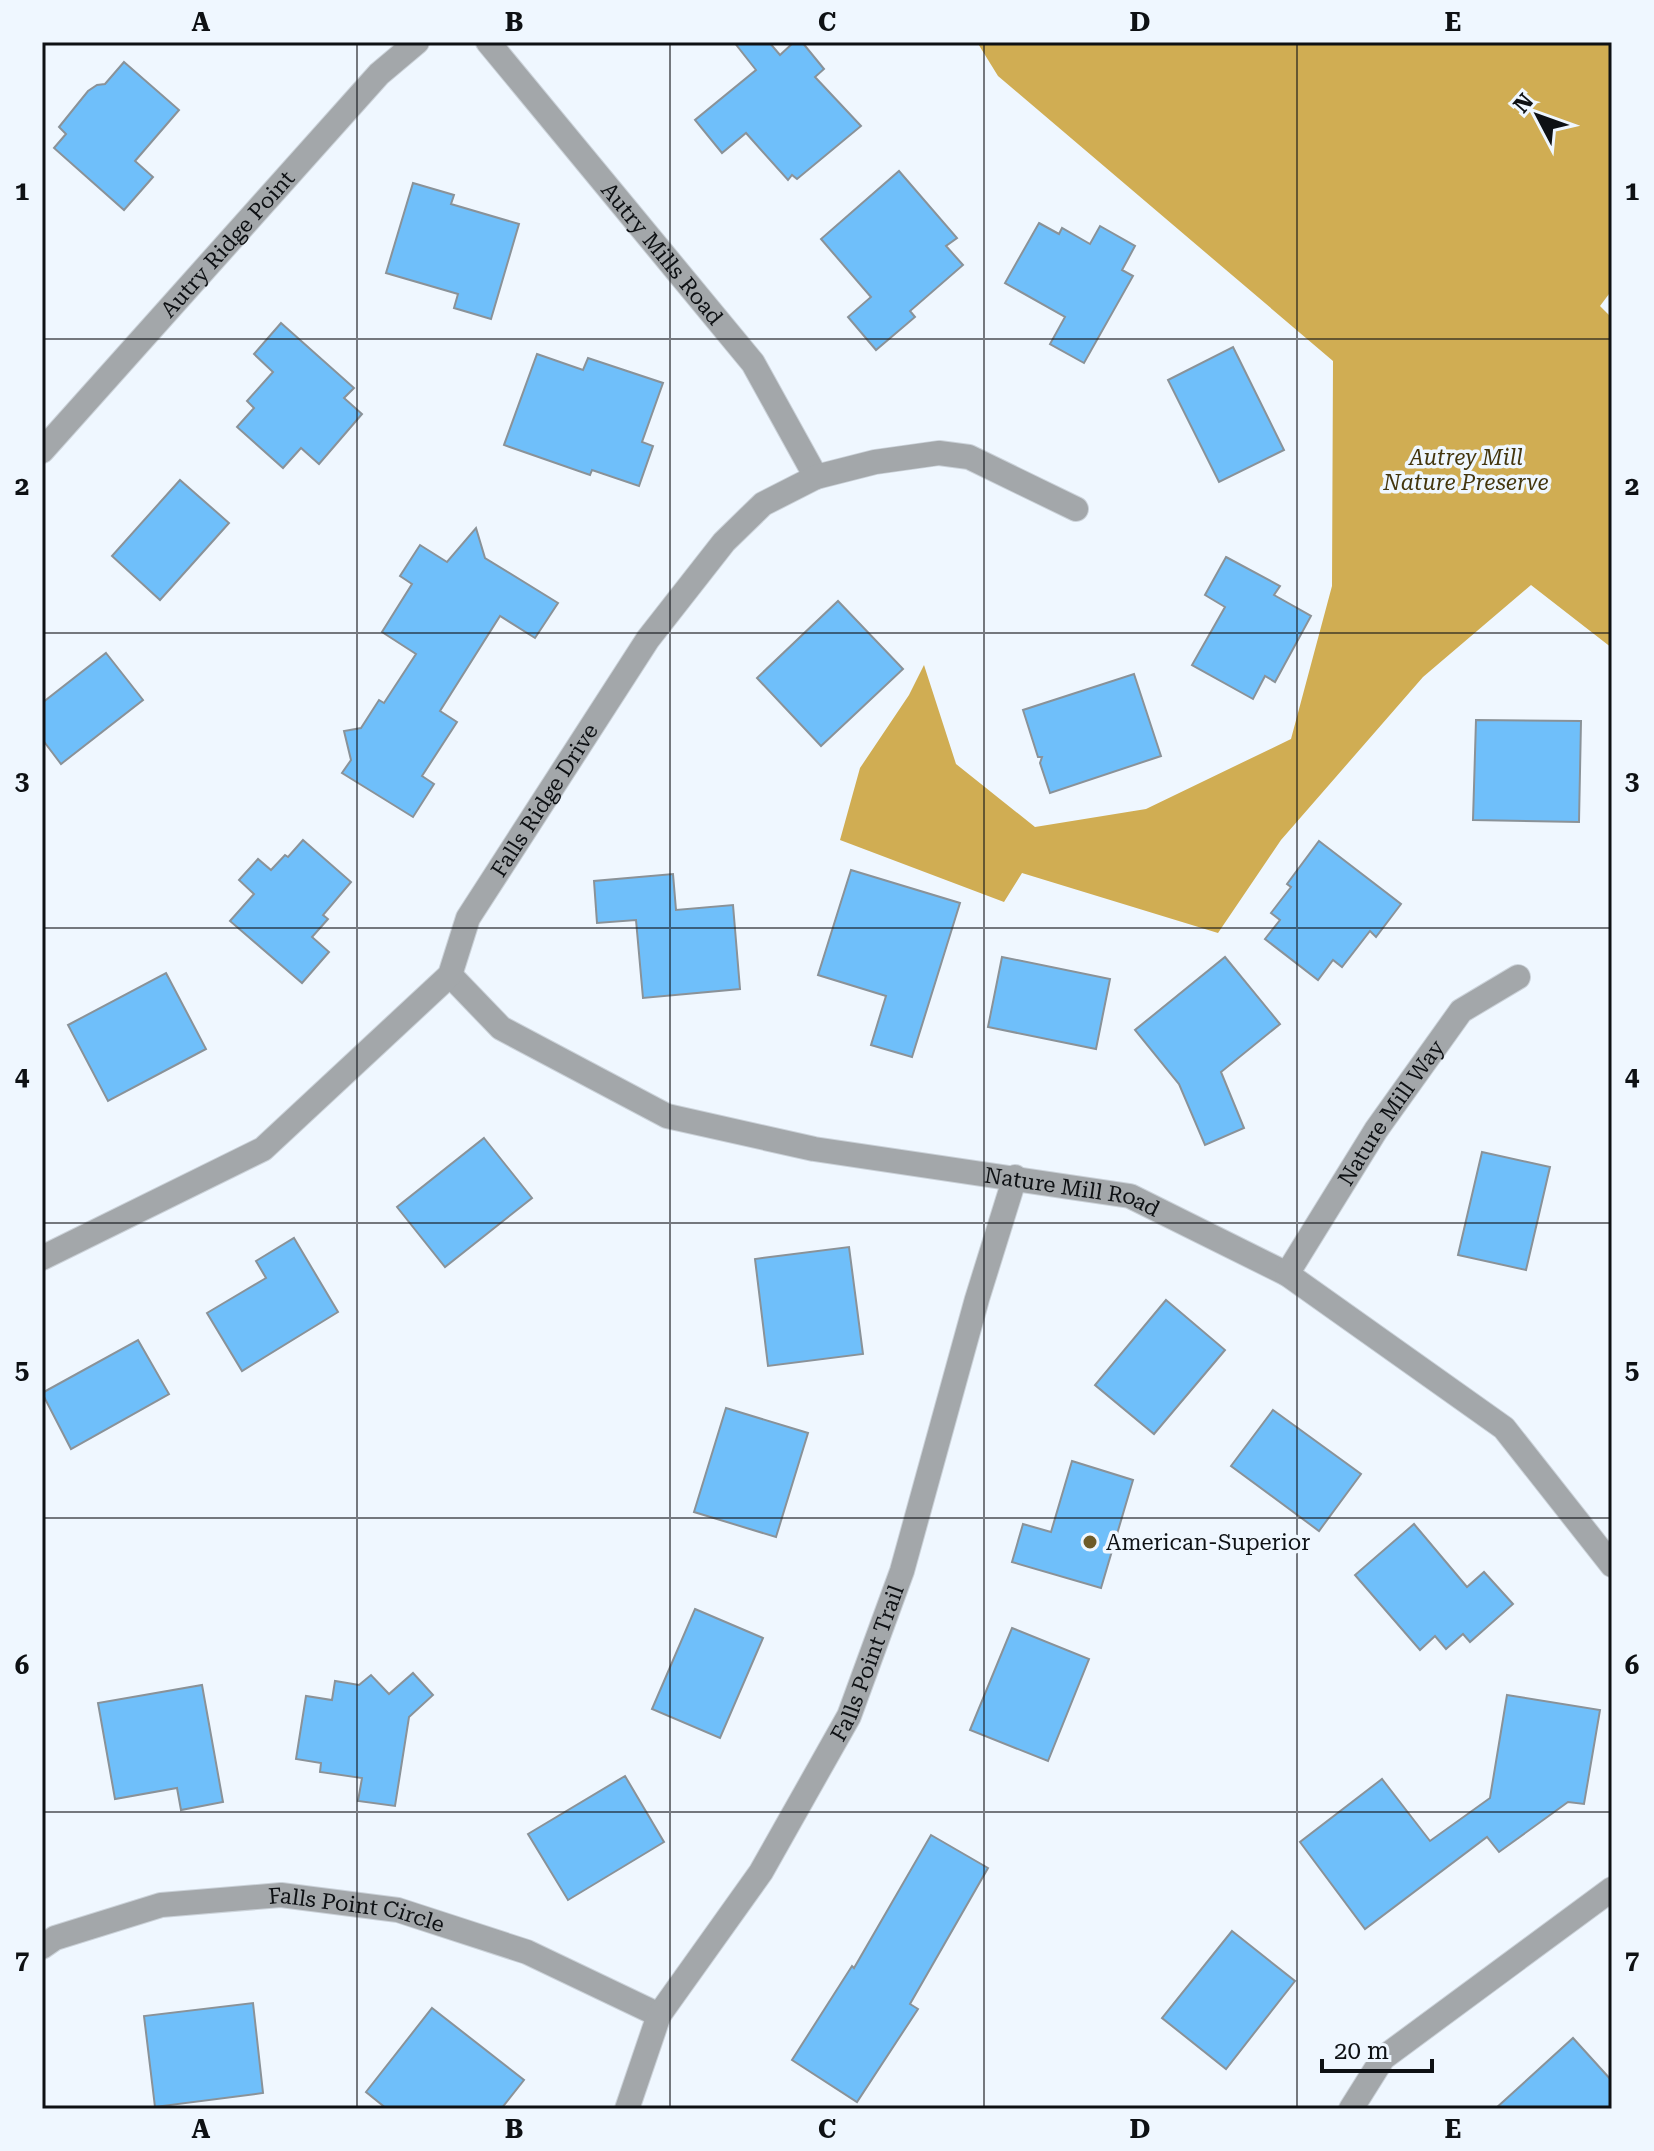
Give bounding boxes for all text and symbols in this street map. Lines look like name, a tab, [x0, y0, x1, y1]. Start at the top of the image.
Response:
text: A	[192, 7, 211, 37]
text: B	[505, 7, 523, 37]
text: C	[818, 7, 836, 37]
text: D	[1130, 7, 1150, 37]
text: E	[1445, 7, 1461, 37]
north arrow	[1498, 76, 1578, 156]
text: N	[1508, 89, 1538, 118]
street label: Autry Ridge Point	[155, 165, 299, 322]
text: 1	[15, 176, 29, 206]
text: 1	[1625, 176, 1639, 206]
street label: Autry Mills Road	[596, 177, 728, 329]
park label: Autrey Mill Nature Preserve	[1382, 445, 1549, 495]
text: 2	[15, 471, 29, 501]
text: 2	[1625, 471, 1639, 501]
street label: Falls Ridge Drive	[486, 719, 603, 881]
text: 3	[15, 766, 29, 796]
text: 3	[1625, 766, 1639, 796]
street label: Nature Mill Way	[1333, 1035, 1449, 1190]
text: 4	[15, 1061, 30, 1091]
text: 4	[1625, 1061, 1640, 1091]
street label: Nature Mill Road	[983, 1162, 1164, 1221]
text: 5	[15, 1355, 29, 1385]
text: 5	[1625, 1355, 1639, 1385]
place label: American-Superior	[1106, 1530, 1310, 1555]
marker: American-Superior	[1081, 1533, 1099, 1551]
street label: Falls Point Trail	[825, 1581, 908, 1745]
text: 6	[15, 1650, 29, 1680]
text: 6	[1625, 1650, 1639, 1680]
street label: Falls Point Circle	[267, 1883, 448, 1937]
text: 7	[15, 1945, 29, 1975]
text: 7	[1625, 1945, 1639, 1975]
scale bar	[1322, 2023, 1432, 2073]
text: 20 m	[1334, 2037, 1389, 2065]
text: A	[192, 2114, 211, 2144]
text: B	[505, 2114, 523, 2144]
text: C	[818, 2114, 836, 2144]
text: D	[1130, 2114, 1150, 2144]
text: E	[1445, 2114, 1461, 2144]

